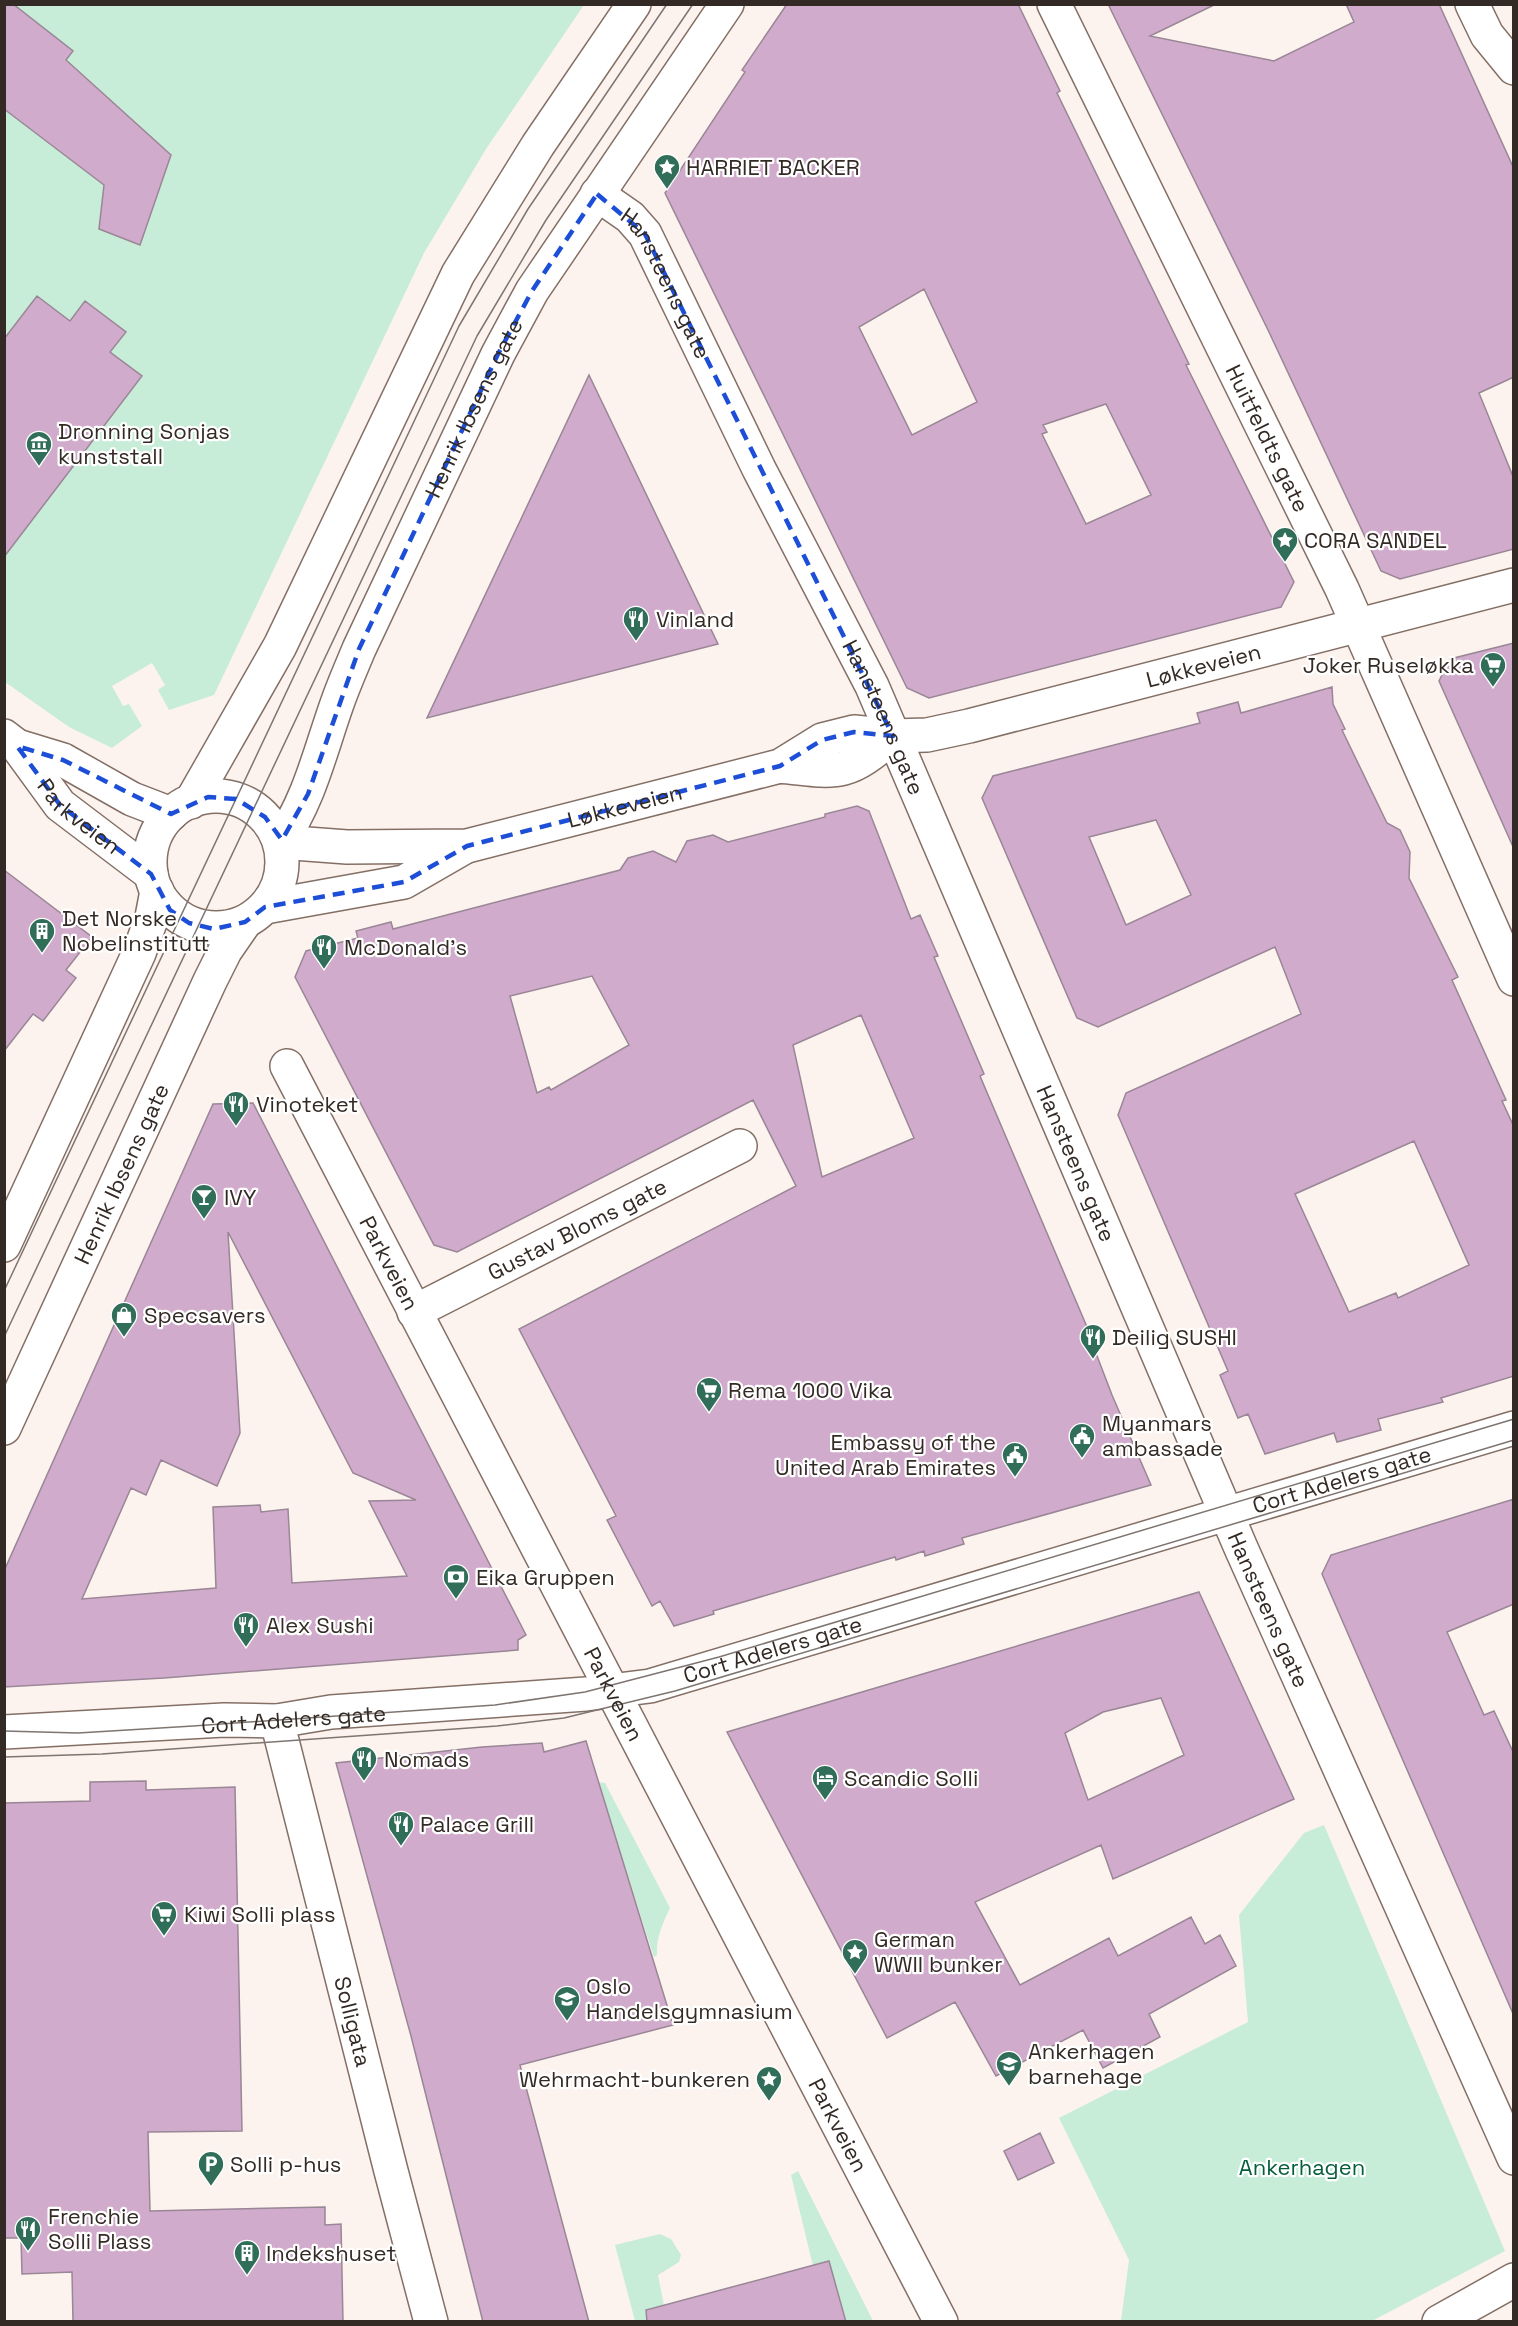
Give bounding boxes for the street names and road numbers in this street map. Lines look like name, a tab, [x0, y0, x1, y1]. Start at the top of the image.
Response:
street label: Hansteens gate	[616, 201, 717, 363]
street label: Henrik Ibsens gate	[418, 313, 529, 502]
street label: Huitfeldts gate	[1220, 360, 1316, 517]
street label: Hansteens gate	[836, 635, 931, 799]
street label: Løkkeveien	[1143, 637, 1264, 694]
street label: Parkveien	[31, 773, 126, 860]
street label: Løkkeveien	[564, 778, 685, 834]
street label: Henrik Ibsens gate	[67, 1079, 175, 1269]
street label: Hansteens gate	[1031, 1081, 1122, 1246]
street label: Gustav Bloms gate	[483, 1172, 671, 1286]
street label: Parkveien	[354, 1211, 426, 1315]
street label: Cort Adelers gate	[1249, 1440, 1434, 1519]
street label: Hansteens gate	[1222, 1528, 1316, 1692]
street label: Cort Adelers gate	[680, 1610, 865, 1689]
street label: Parkveien	[578, 1642, 650, 1746]
street label: Cort Adelers gate	[200, 1699, 387, 1739]
street label: Solligata	[328, 1973, 378, 2070]
street label: Parkveien	[802, 2073, 874, 2177]

